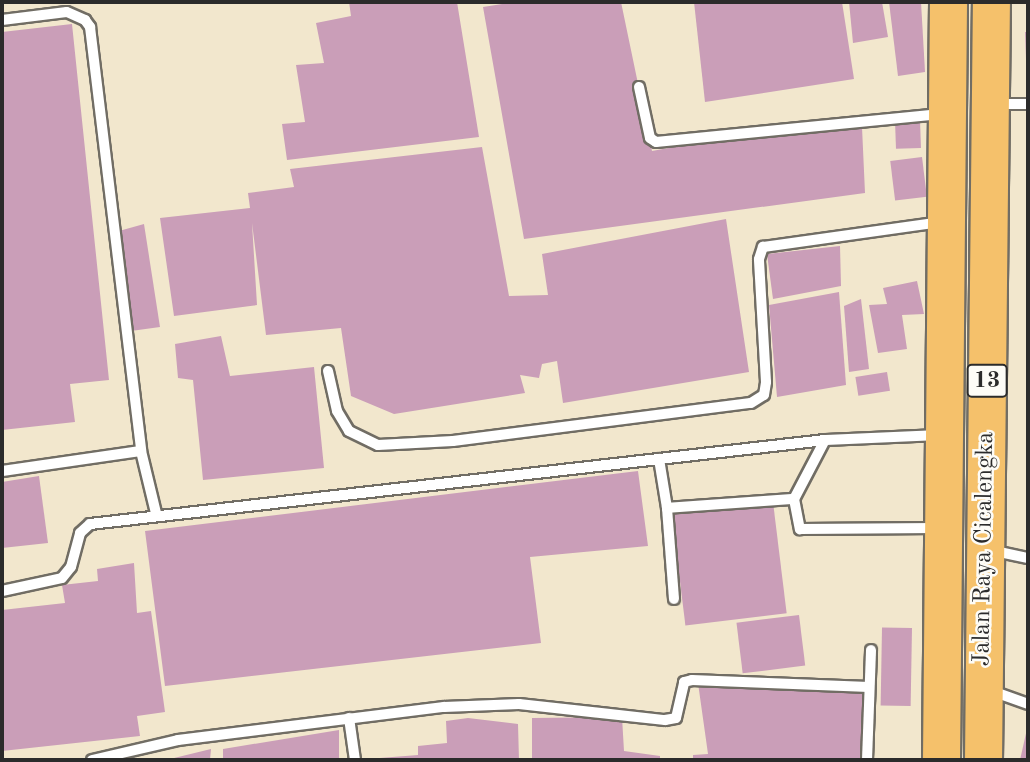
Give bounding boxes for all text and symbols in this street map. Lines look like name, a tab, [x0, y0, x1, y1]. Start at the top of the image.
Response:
road number: 13	[966, 362, 1008, 400]
street label: Jalan Raya Cicalengka	[969, 431, 1001, 667]

